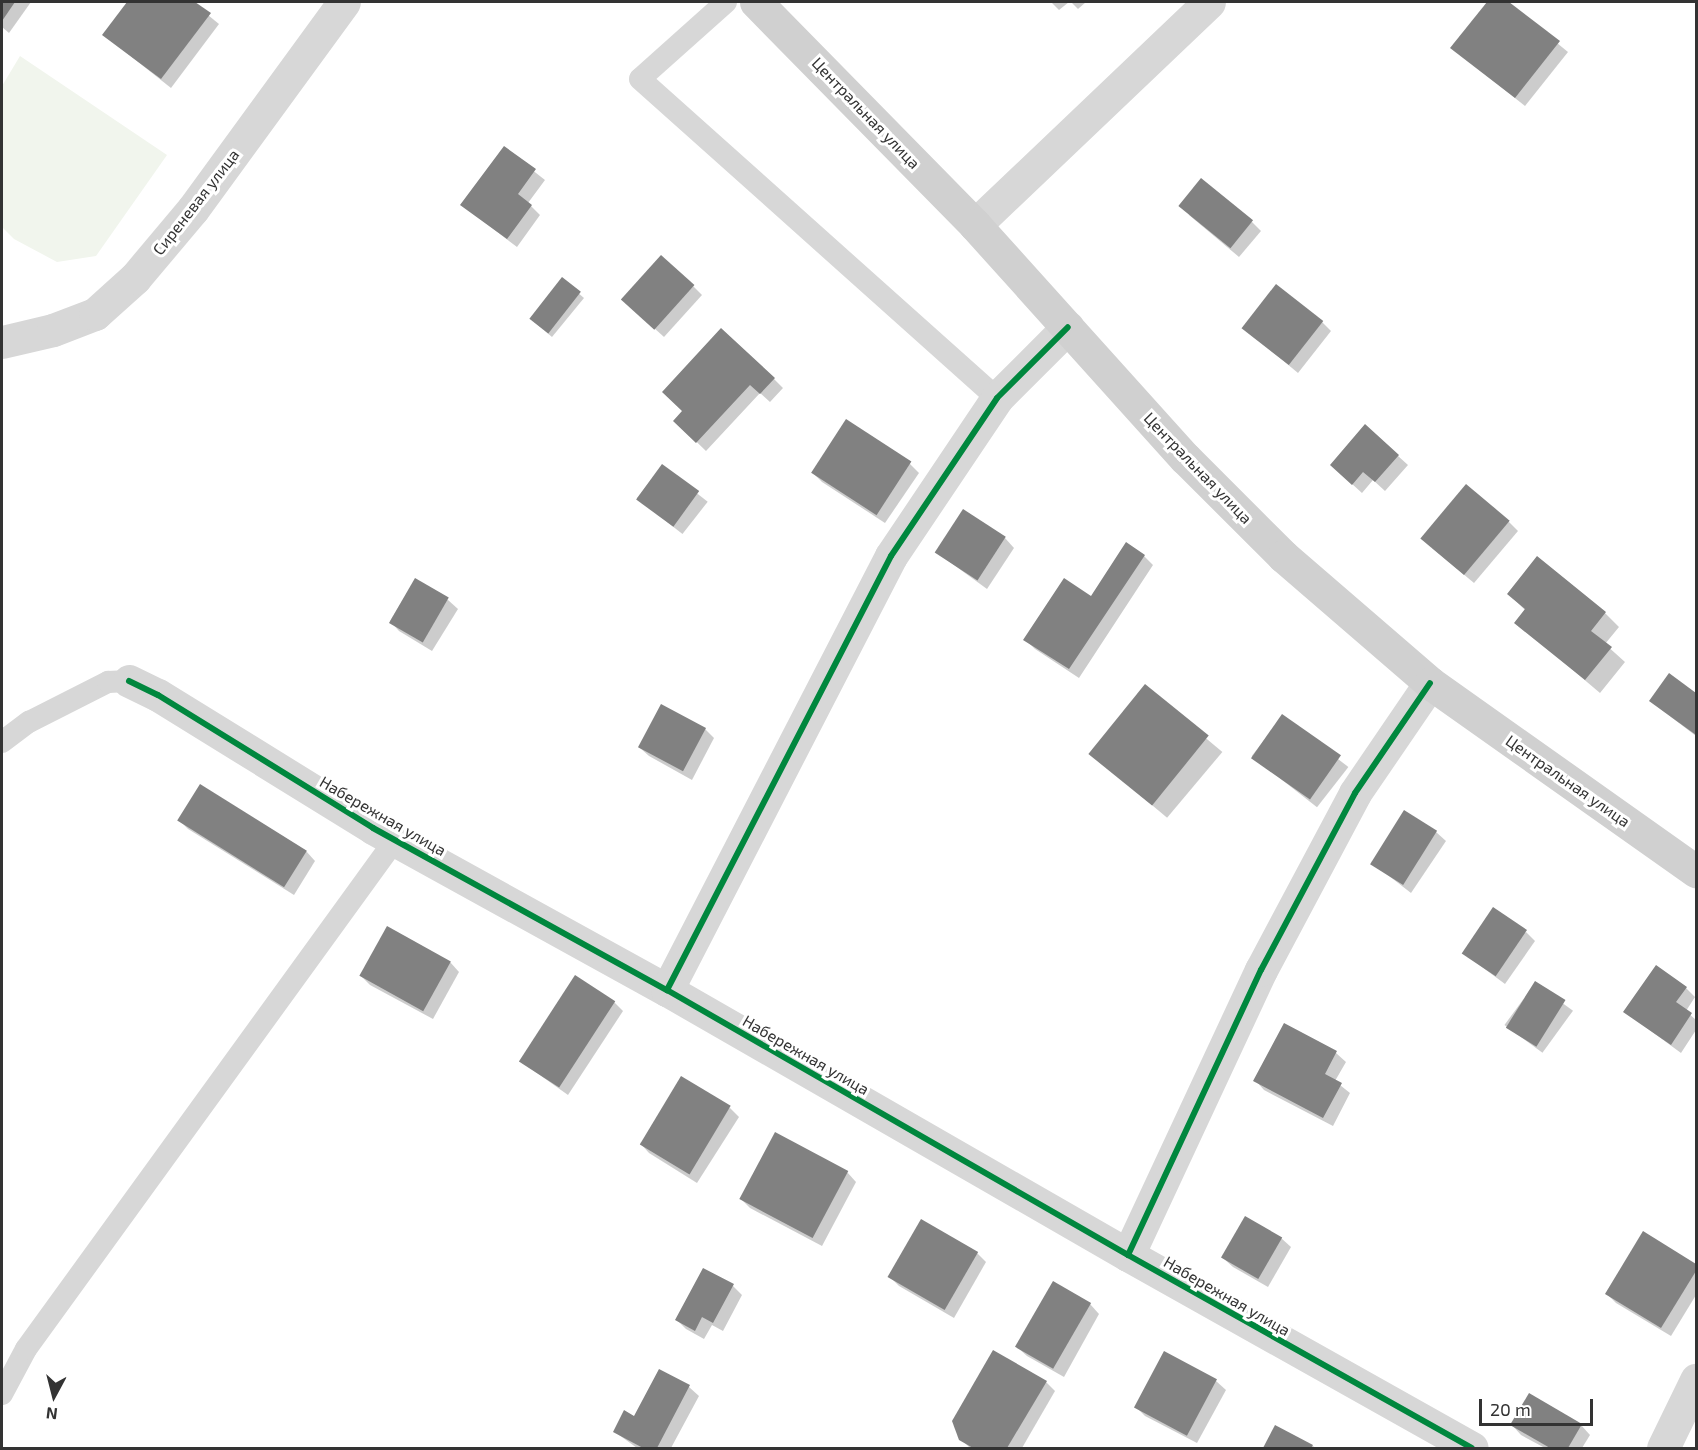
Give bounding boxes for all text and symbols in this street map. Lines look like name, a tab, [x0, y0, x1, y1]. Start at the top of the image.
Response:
street label: Центральная улица	[808, 53, 924, 173]
street label: Сиреневая улица	[149, 145, 243, 259]
street label: Центральная улица	[1140, 408, 1256, 528]
street label: Центральная улица	[1502, 731, 1634, 831]
street label: Набережная улица	[316, 772, 450, 860]
street label: Набережная улица	[739, 1011, 873, 1099]
street label: Набережная улица	[1160, 1252, 1294, 1340]
north arrow	[24, 1366, 84, 1426]
scale bar	[1482, 1387, 1596, 1425]
text: 20 m	[1490, 1398, 1531, 1420]
text: N	[45, 1404, 59, 1424]

